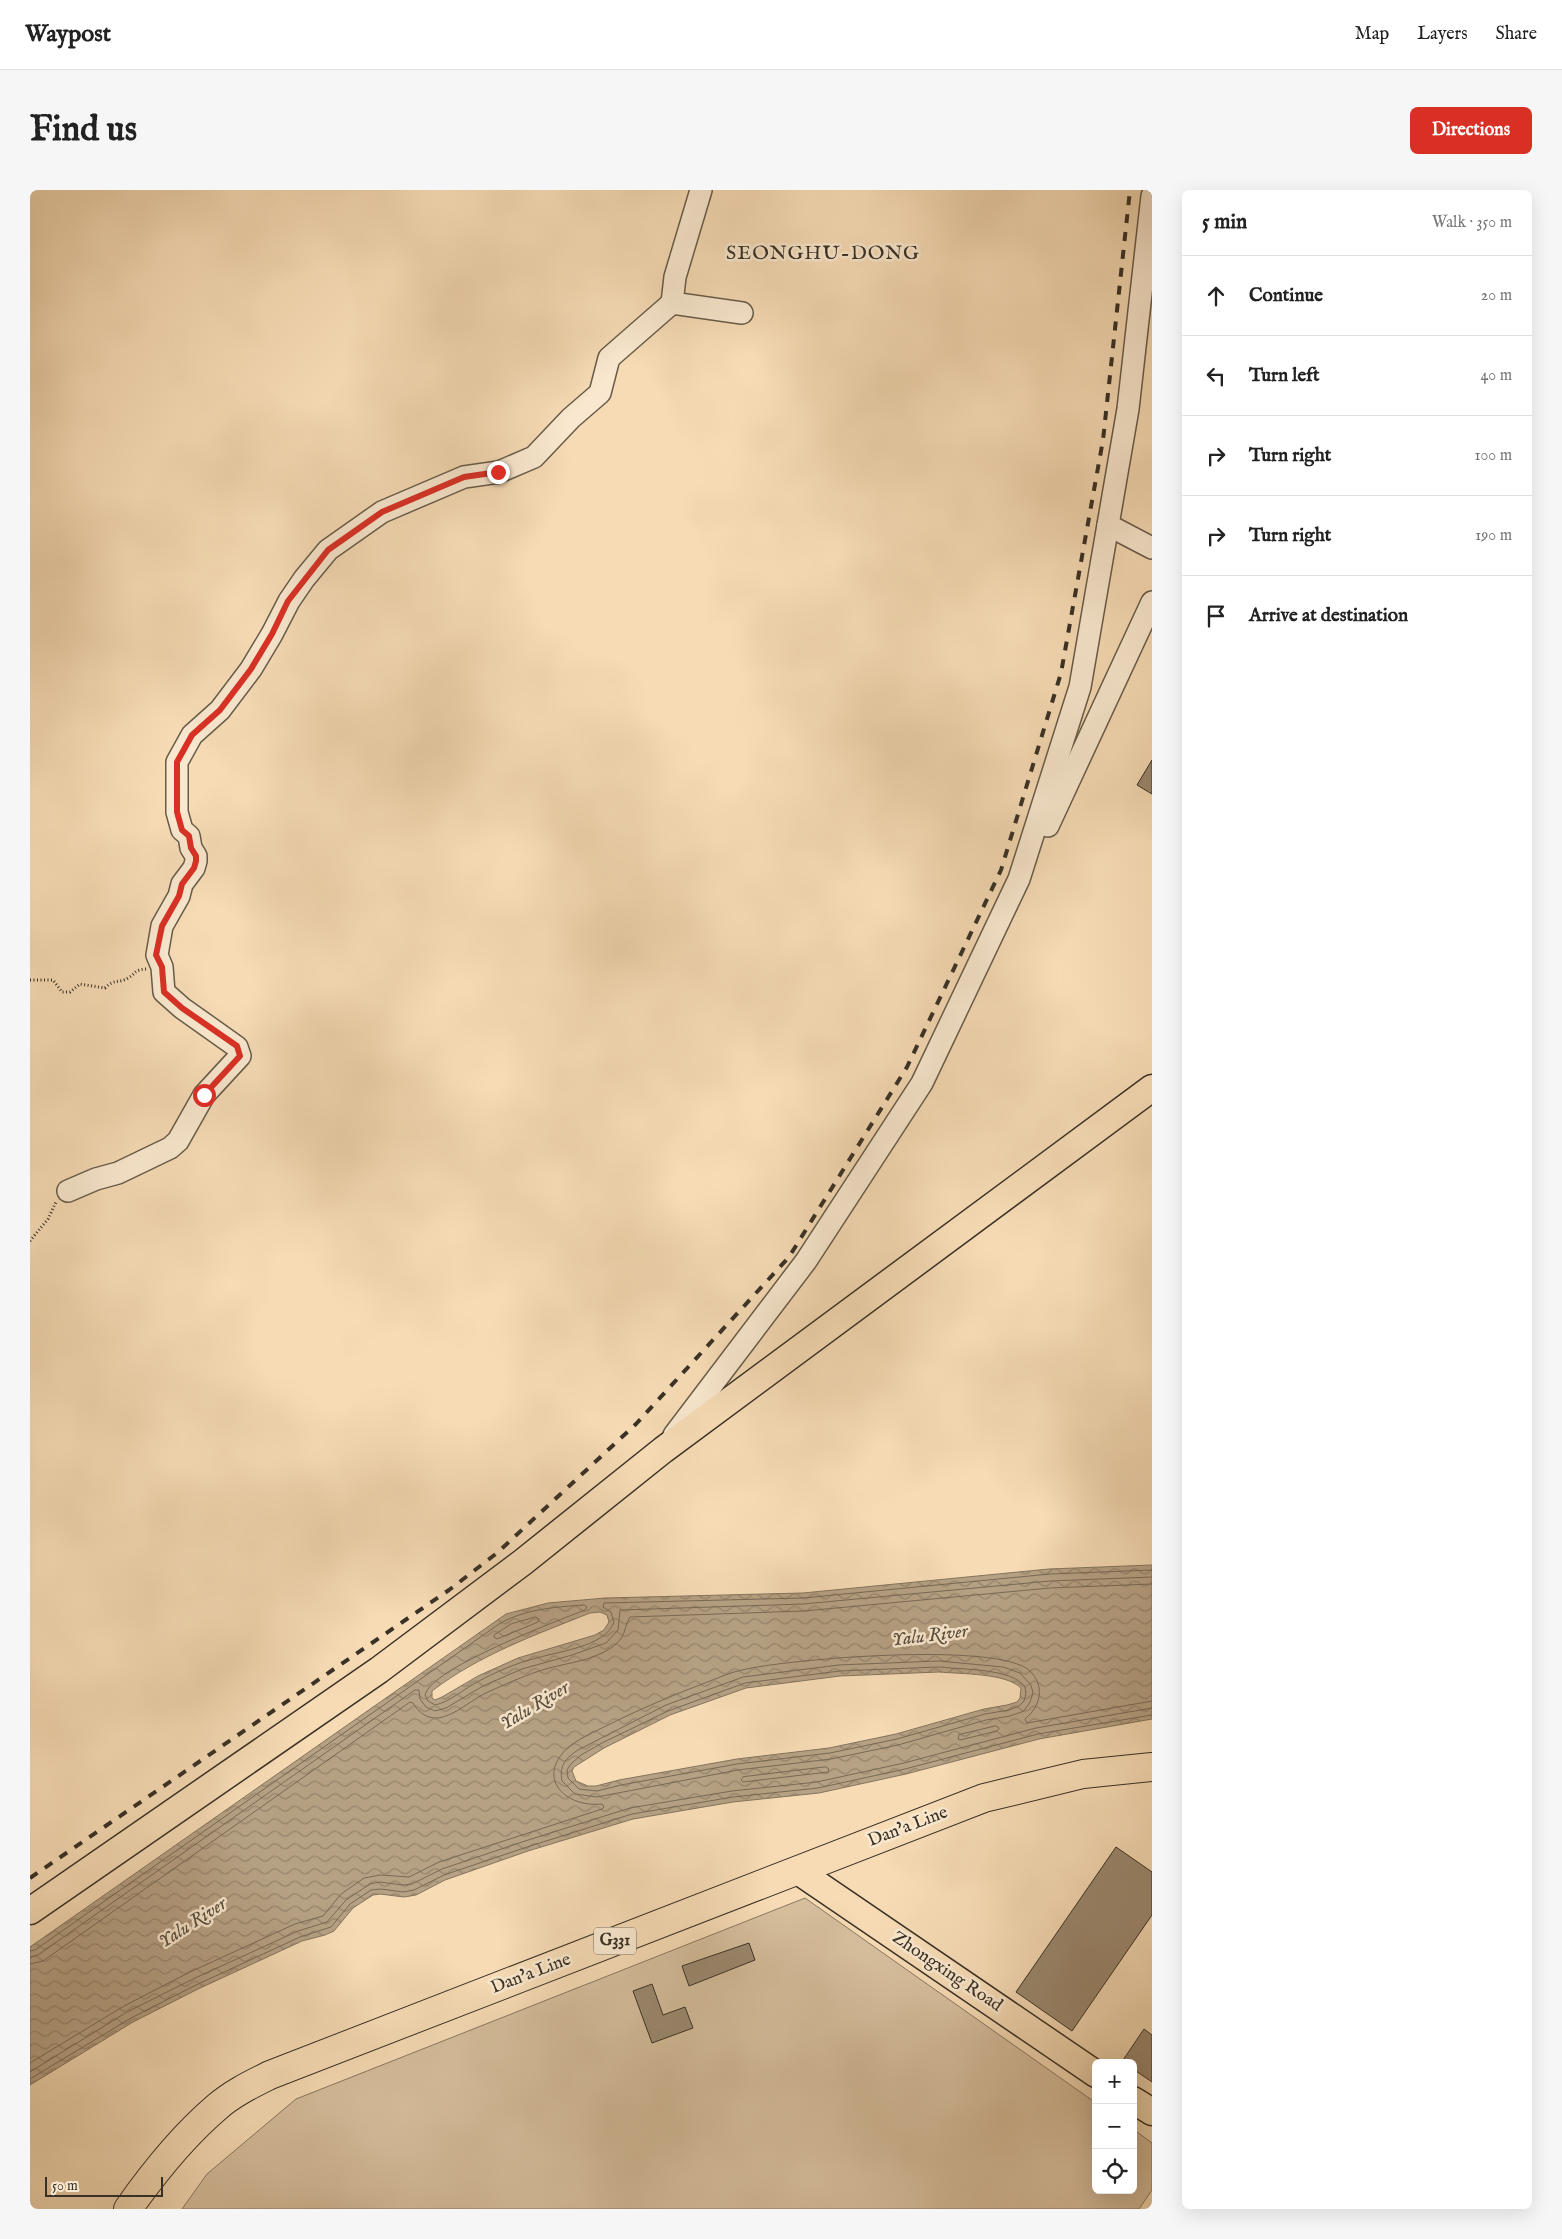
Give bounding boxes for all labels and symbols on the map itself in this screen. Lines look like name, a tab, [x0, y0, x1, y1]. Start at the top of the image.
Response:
district label: SEONGHU-DONG	[726, 241, 920, 266]
route end	[487, 461, 510, 484]
route start	[193, 1084, 216, 1107]
water label: Yalu River	[891, 1619, 971, 1653]
water label: Yalu River	[496, 1675, 575, 1736]
street label: Dan'a Line	[865, 1801, 951, 1853]
water label: Yalu River	[155, 1891, 233, 1954]
street label: Zhongxing Road	[887, 1926, 1007, 2018]
road number: G331	[594, 1928, 636, 1954]
street label: Dan'a Line	[488, 1948, 574, 2000]
scale bar	[45, 2174, 162, 2197]

